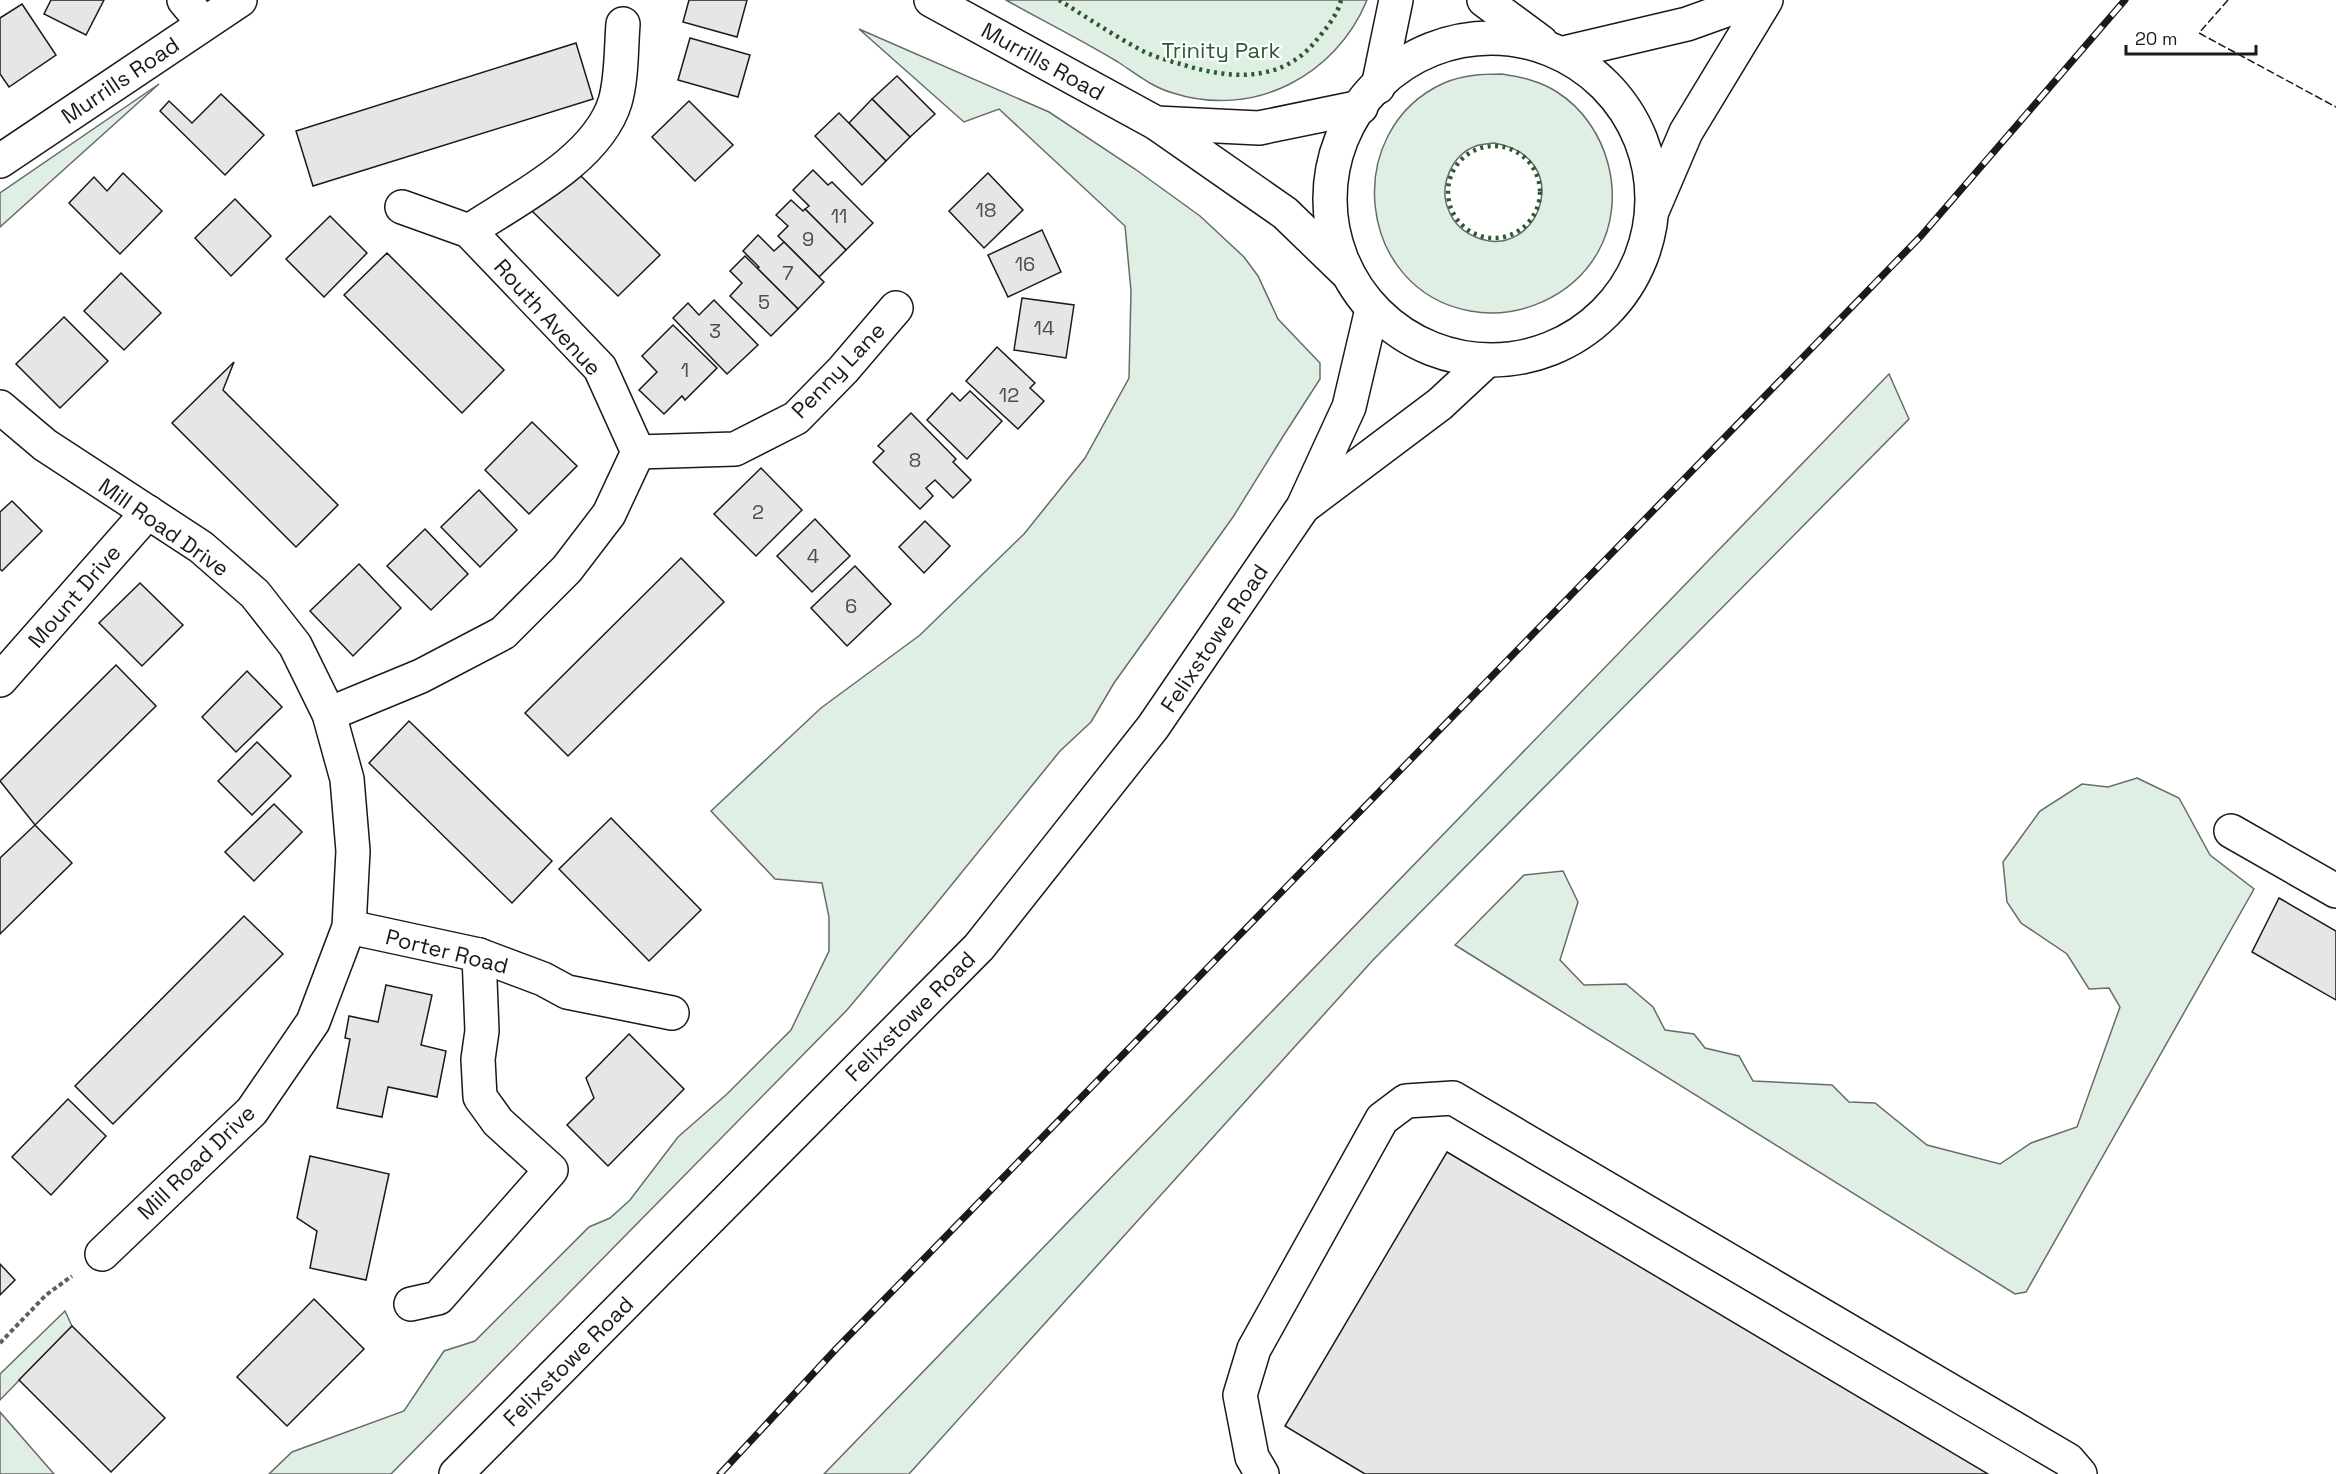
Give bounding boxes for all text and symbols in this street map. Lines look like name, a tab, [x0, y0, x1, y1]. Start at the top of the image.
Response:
street label: Murrills Road	[977, 16, 1109, 106]
scale bar	[2126, 18, 2256, 56]
text: 20 m	[2135, 27, 2178, 50]
street label: Murrills Road	[56, 30, 184, 130]
park label: Trinity Park	[1162, 36, 1281, 64]
house number: 18	[976, 197, 996, 223]
house number: 11	[831, 203, 847, 229]
house number: 9	[802, 226, 814, 252]
house number: 16	[1015, 251, 1035, 277]
street label: Routh Avenue	[488, 253, 608, 381]
house number: 7	[782, 260, 794, 286]
house number: 5	[758, 289, 770, 315]
house number: 14	[1034, 315, 1054, 341]
street label: Penny Lane	[785, 316, 891, 424]
house number: 3	[709, 318, 721, 344]
house number: 1	[681, 357, 689, 383]
house number: 12	[999, 382, 1019, 408]
house number: 8	[909, 447, 921, 473]
street label: Mill Road Drive	[93, 472, 235, 582]
house number: 2	[752, 499, 764, 525]
street label: Mount Drive	[22, 539, 126, 653]
house number: 4	[807, 543, 819, 569]
street label: Felixstowe Road	[1154, 559, 1274, 717]
house number: 6	[845, 593, 857, 619]
street label: Porter Road	[383, 922, 511, 980]
street label: Felixstowe Road	[839, 945, 981, 1087]
street label: Mill Road Drive	[131, 1099, 261, 1225]
street label: Felixstowe Road	[497, 1290, 639, 1432]

